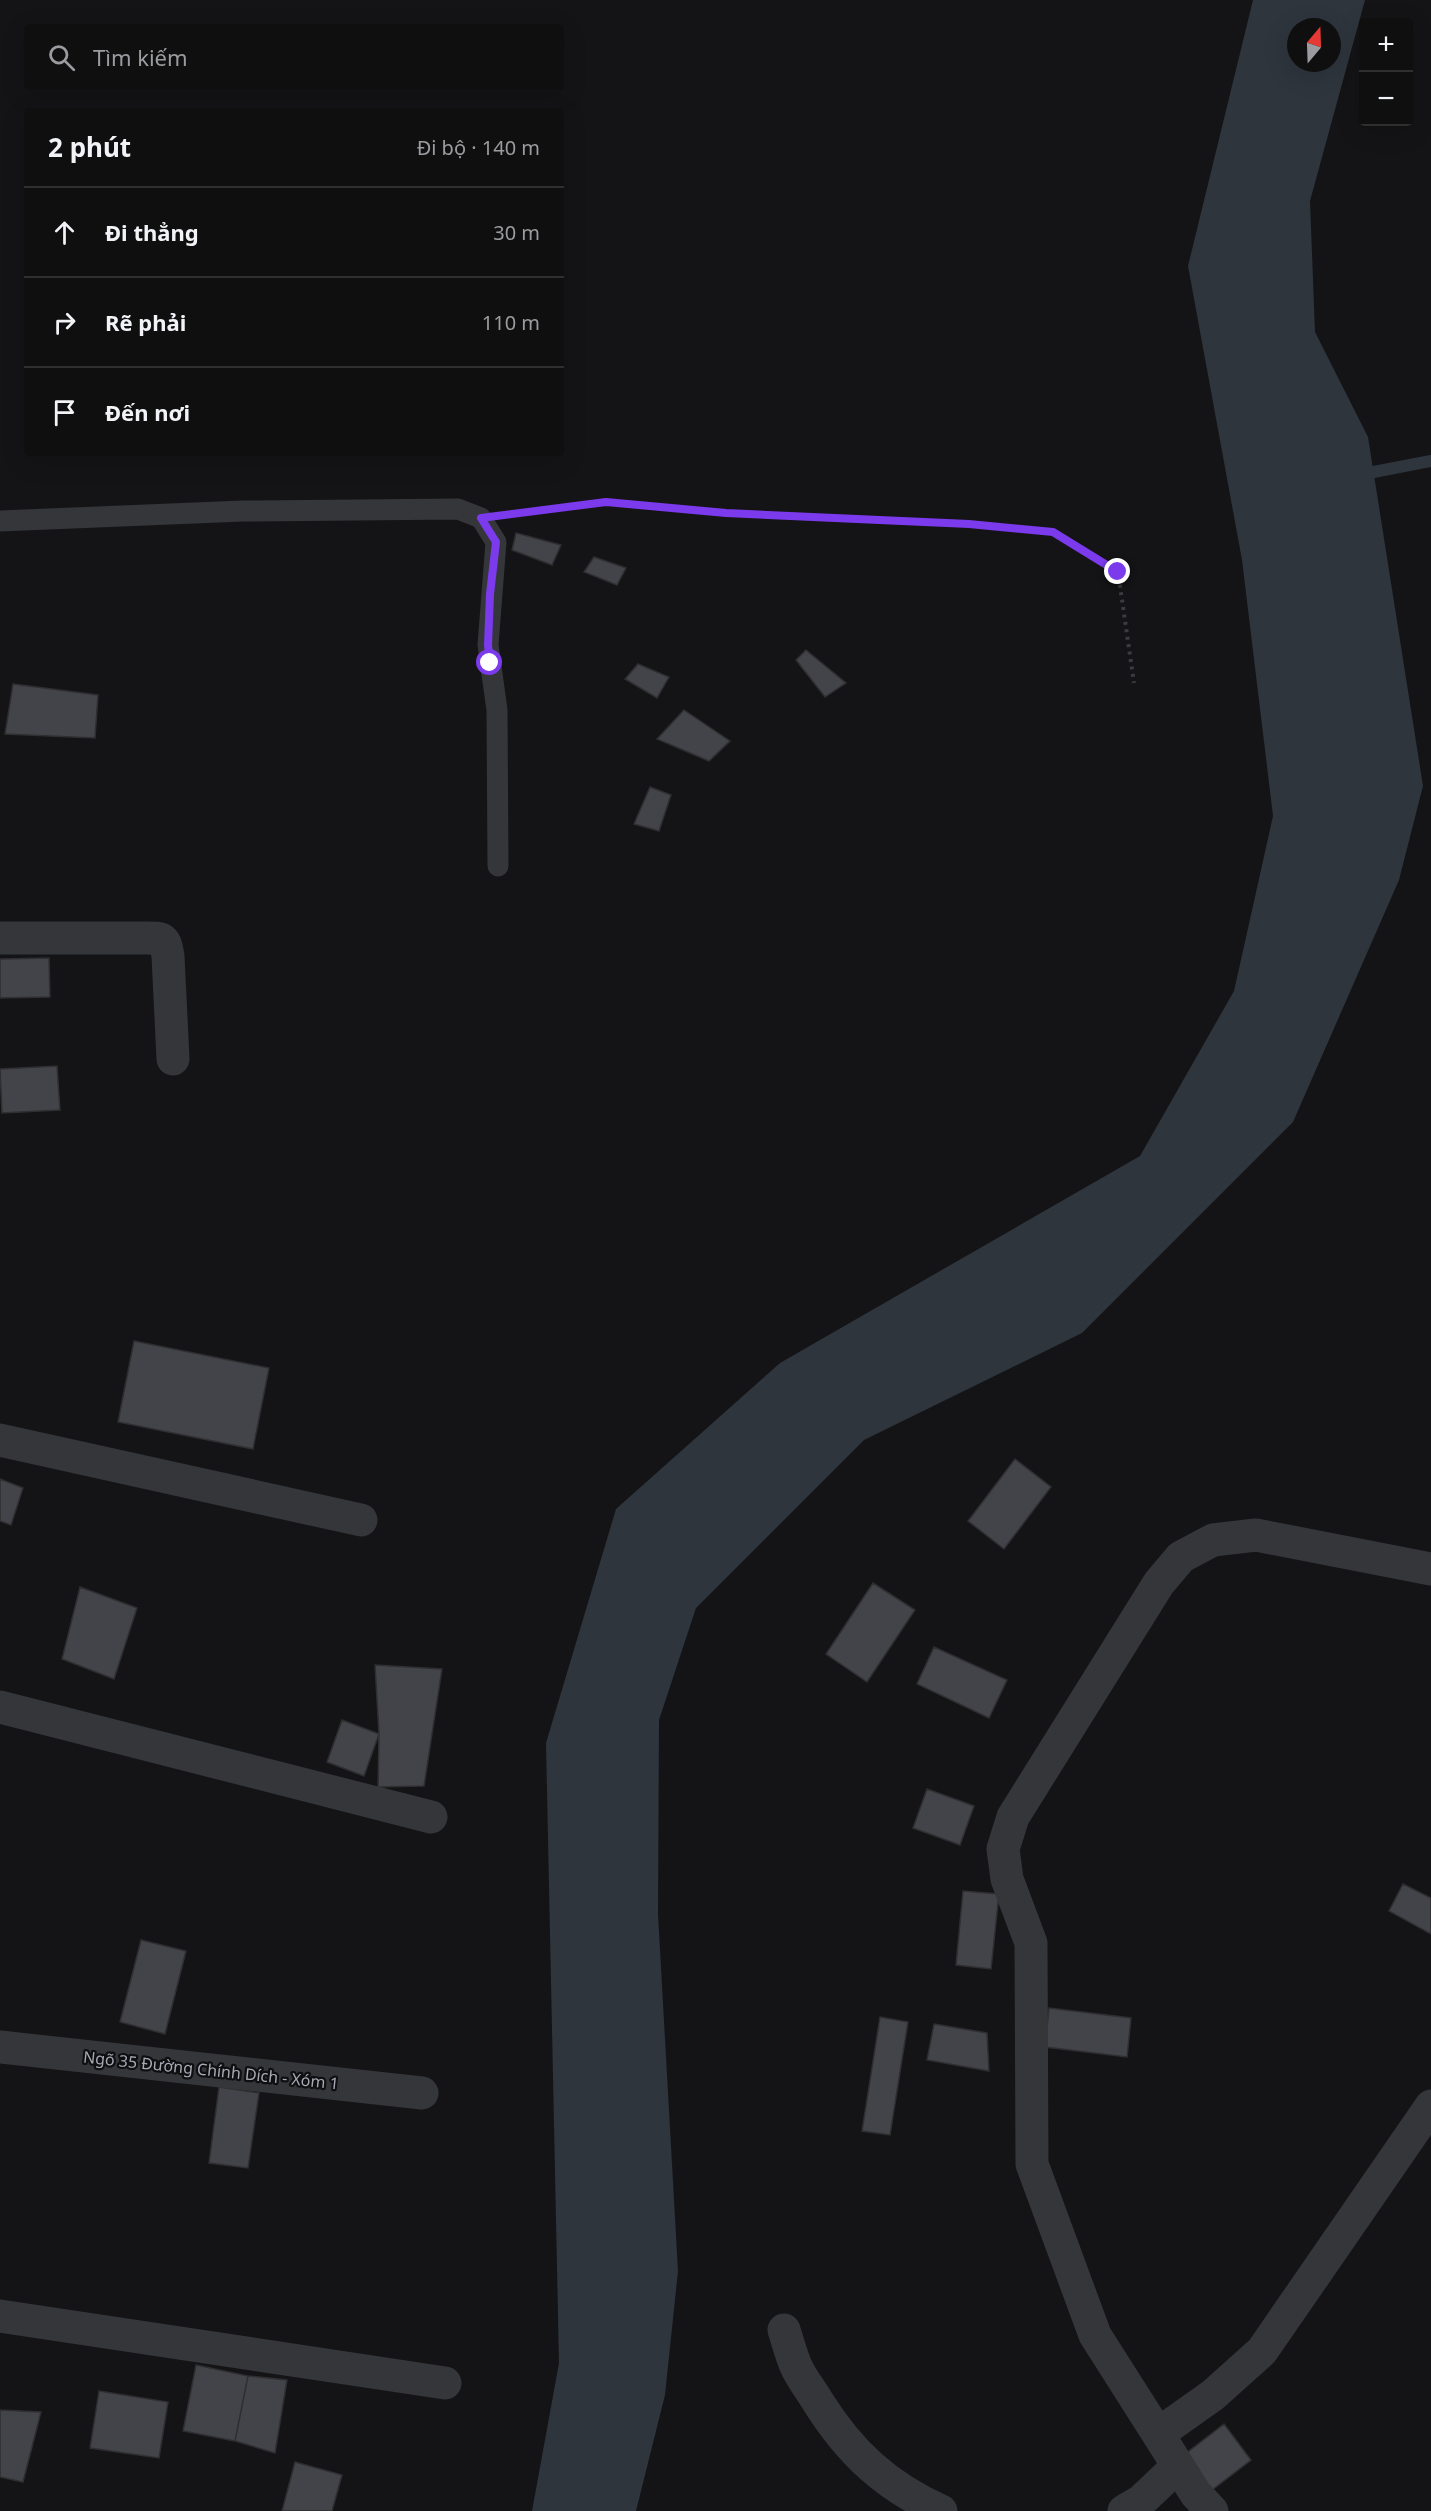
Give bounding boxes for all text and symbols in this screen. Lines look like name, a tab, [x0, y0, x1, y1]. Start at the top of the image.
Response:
north arrow	[1287, 18, 1341, 72]
map controls	[1359, 18, 1413, 126]
button: +	[1359, 18, 1413, 72]
search box	[24, 24, 564, 90]
icon: search	[45, 41, 78, 74]
text: Tìm kiếm	[93, 42, 188, 72]
button: −	[1359, 72, 1413, 126]
text: 2 phút	[48, 129, 131, 165]
text: Đi bộ · 140 m	[417, 134, 540, 161]
icon: ahead	[48, 216, 81, 249]
text: Đi thẳng	[105, 217, 199, 247]
text: 30 m	[493, 219, 540, 246]
icon: right	[48, 306, 81, 339]
text: Rẽ phải	[105, 307, 186, 337]
text: 110 m	[482, 309, 540, 336]
icon: arrive	[48, 396, 81, 429]
text: Đến nơi	[105, 397, 190, 427]
route end	[1104, 558, 1130, 584]
route start	[476, 649, 502, 675]
street label: Ngõ 35 Đường Chính Dích - Xóm 1	[82, 2046, 340, 2094]

